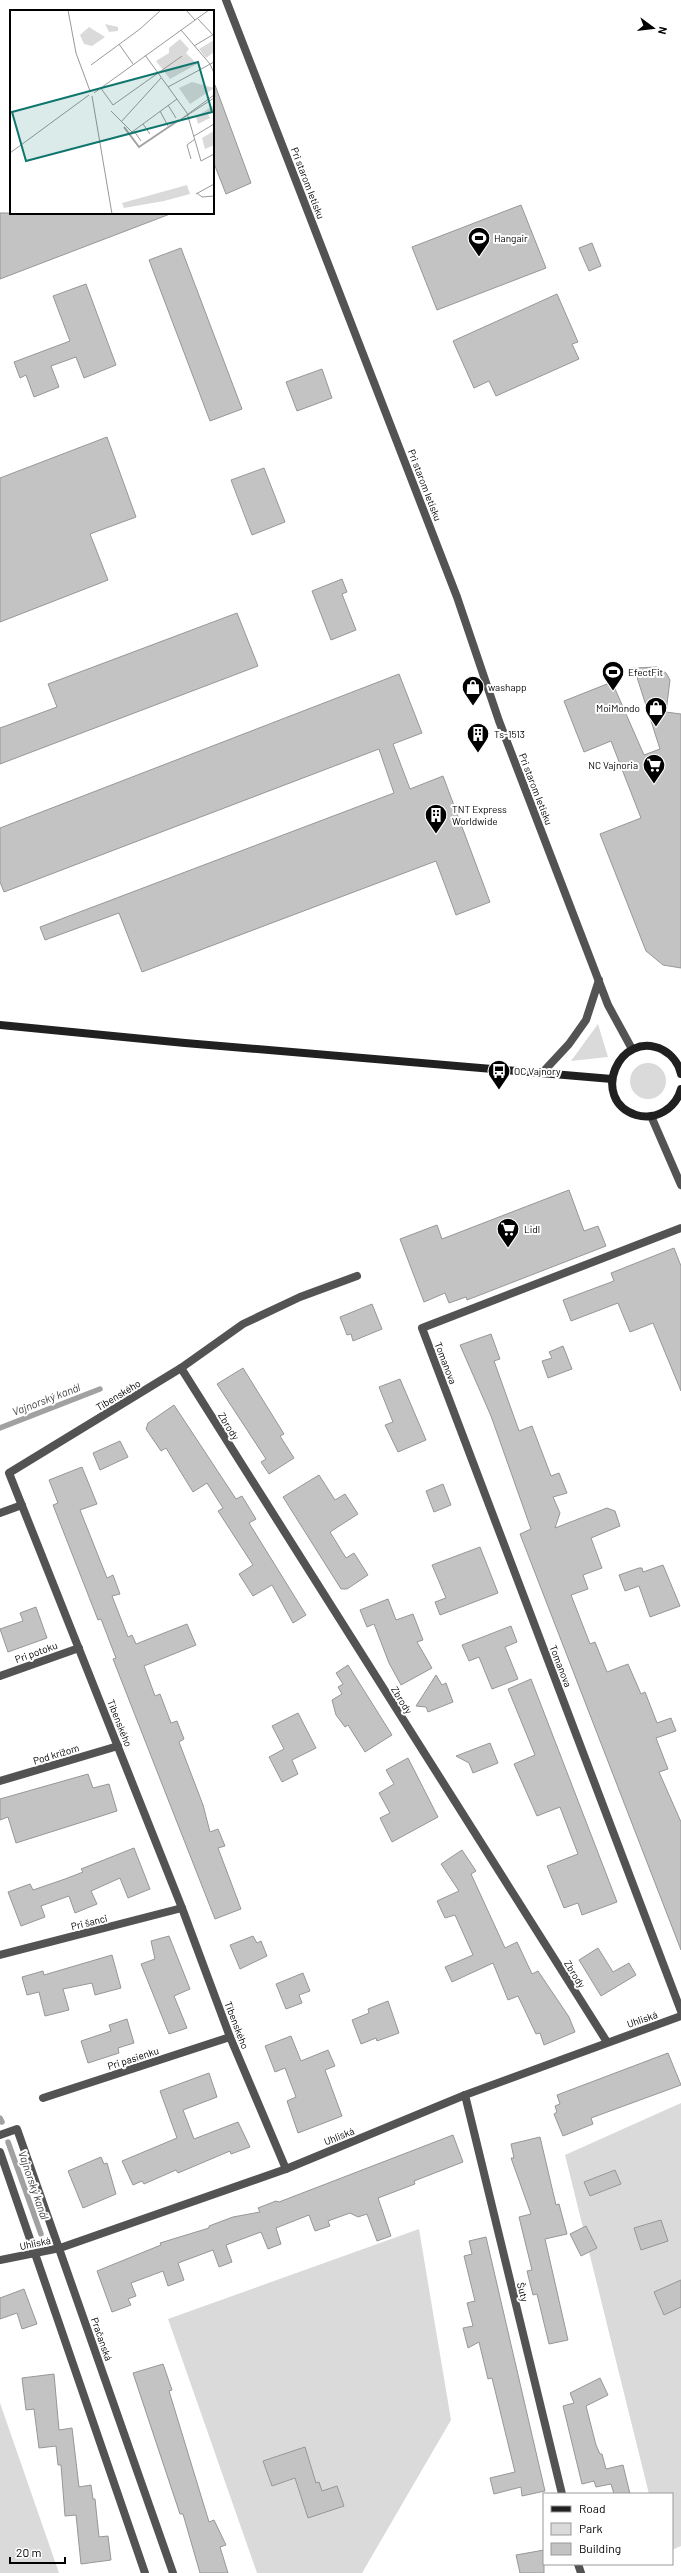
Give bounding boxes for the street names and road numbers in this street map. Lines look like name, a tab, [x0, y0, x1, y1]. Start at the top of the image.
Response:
street label: Pri starom letisku	[289, 145, 327, 221]
street label: Pri starom letisku	[406, 447, 444, 523]
street label: Pri starom letisku	[517, 751, 555, 827]
street label: Tomanova	[432, 1340, 460, 1386]
street label: Tibenského	[94, 1377, 142, 1413]
street label: Zbrody	[216, 1410, 242, 1442]
street label: Pri potoku	[13, 1639, 59, 1665]
street label: Tomanova	[547, 1643, 575, 1689]
street label: Zbrody	[389, 1684, 415, 1716]
street label: Tibenského	[105, 1698, 135, 1748]
street label: Pod krížom	[31, 1741, 81, 1767]
street label: Pri šanci	[70, 1912, 108, 1932]
street label: Zbrody	[562, 1958, 588, 1990]
street label: Tibenského	[222, 2000, 252, 2050]
street label: Uhliská	[625, 2008, 659, 2030]
street label: Pri pasienku	[106, 2044, 160, 2072]
street label: Uhliská	[322, 2125, 356, 2147]
street label: Uhliská	[18, 2234, 52, 2252]
street label: Šuty	[515, 2281, 531, 2303]
street label: Pračanská	[89, 2316, 115, 2362]

